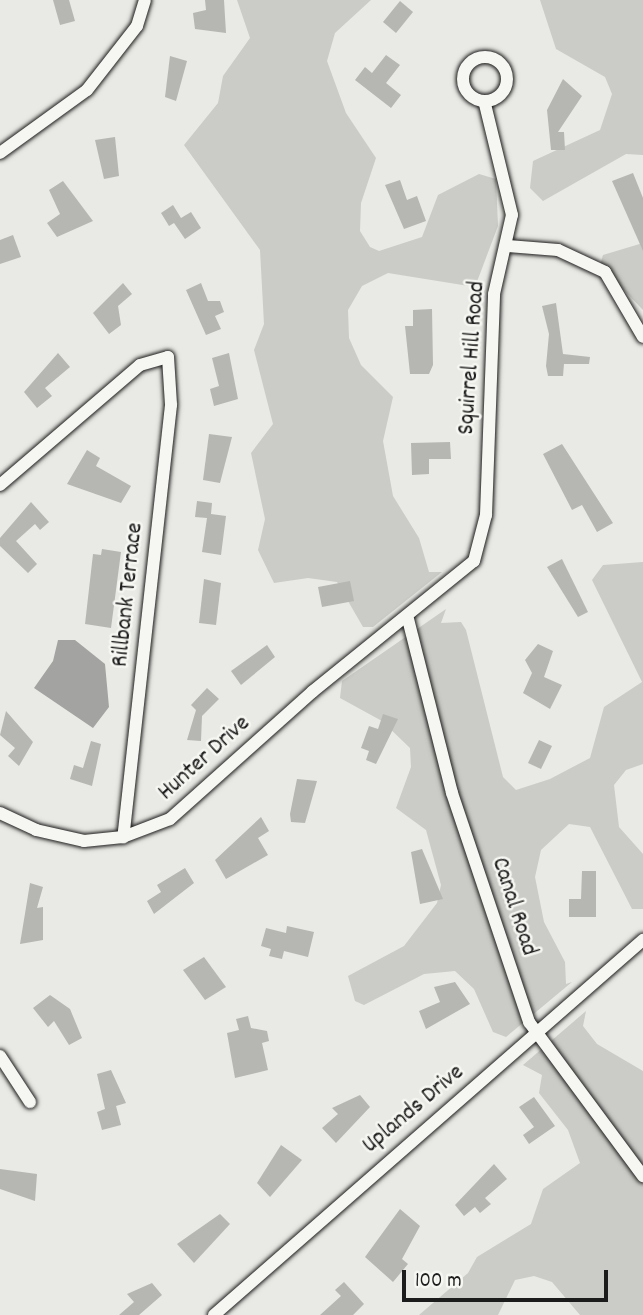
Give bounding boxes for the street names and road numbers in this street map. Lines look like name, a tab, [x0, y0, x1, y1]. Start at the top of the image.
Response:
street label: Squirrel Hill Road	[453, 280, 493, 436]
street label: Rillbank Terrace	[107, 521, 151, 669]
street label: Hunter Drive	[153, 710, 257, 808]
street label: Canal Road	[484, 854, 542, 960]
street label: Uplands Drive	[357, 1059, 471, 1161]

